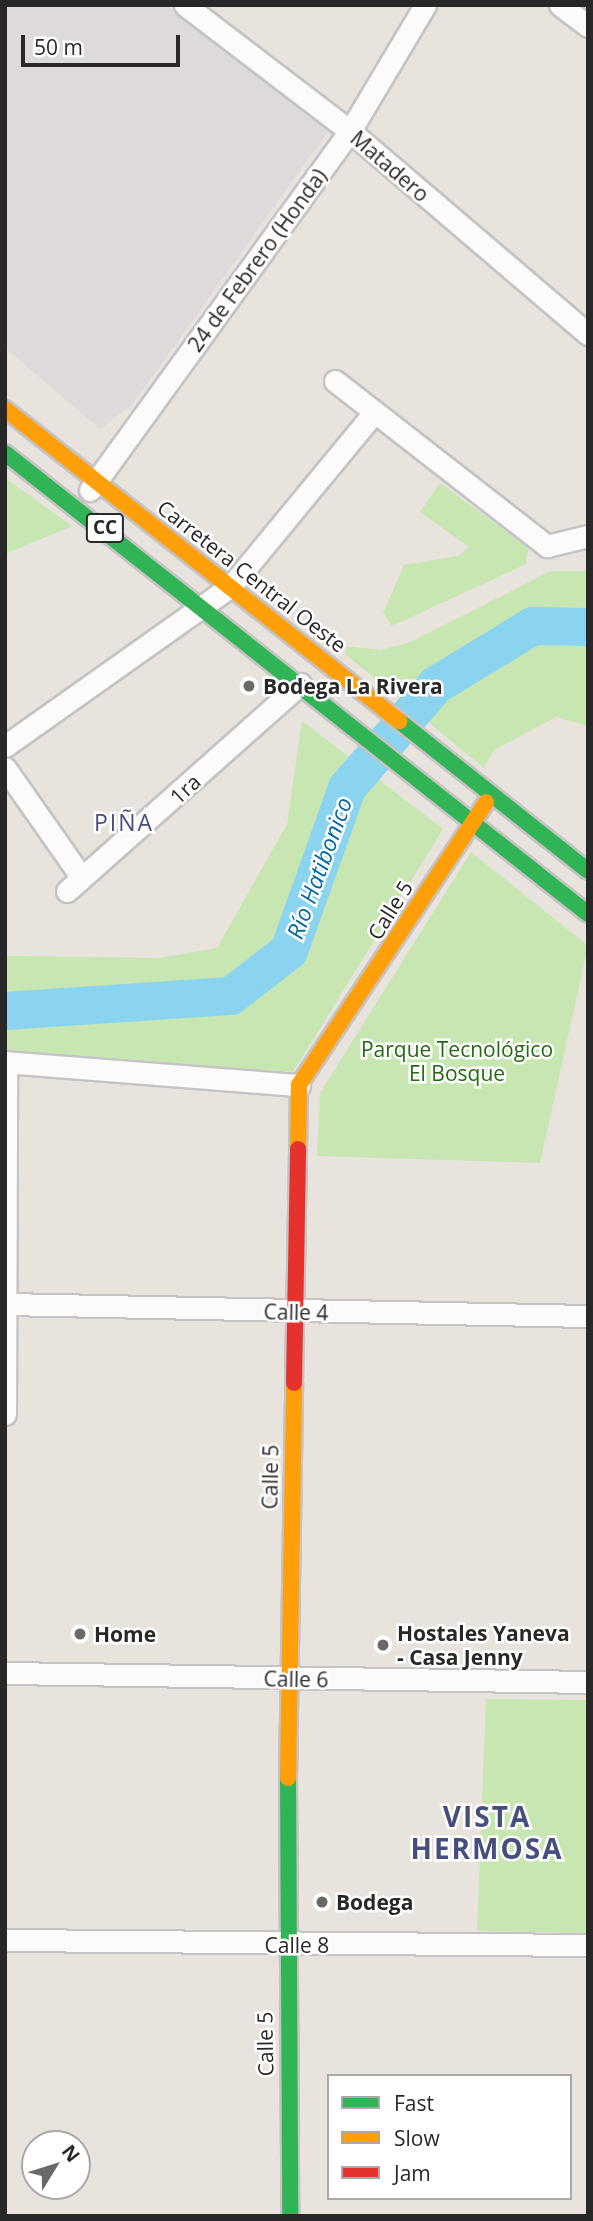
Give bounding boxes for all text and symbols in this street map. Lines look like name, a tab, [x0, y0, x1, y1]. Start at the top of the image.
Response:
scale bar	[24, 21, 184, 65]
text: 50 m	[34, 33, 83, 61]
street label: Matadero	[346, 125, 434, 207]
street label: 24 de Febrero (Honda)	[182, 164, 332, 356]
street label: Carretera Central Oeste	[153, 494, 351, 658]
road number: CC	[86, 512, 124, 544]
place label: Bodega La Rivera	[263, 673, 443, 699]
marker: Bodega La Rivera	[241, 678, 257, 694]
street label: 1ra	[165, 769, 205, 809]
water label: Río Hatibonico	[281, 793, 357, 943]
district label: PIÑA	[94, 808, 154, 836]
street label: Calle 5	[362, 876, 418, 944]
park label: Parque Tecnológico El Bosque	[361, 1036, 553, 1086]
street label: Calle 4	[263, 1299, 329, 1325]
street label: Calle 5	[257, 1444, 283, 1510]
place label: Hostales Yaneva - Casa Jenny	[397, 1620, 570, 1670]
place label: Home	[94, 1621, 156, 1647]
marker: Home	[72, 1626, 88, 1642]
marker: Hostales Yaneva - Casa Jenny	[375, 1637, 391, 1653]
street label: Calle 6	[263, 1666, 329, 1692]
district label: VISTA HERMOSA	[411, 1799, 563, 1865]
place label: Bodega	[336, 1889, 413, 1915]
marker: Bodega	[314, 1894, 330, 1910]
street label: Calle 8	[265, 1932, 329, 1958]
street label: Calle 5	[252, 2011, 278, 2077]
legend	[327, 2074, 572, 2200]
text: Fast	[394, 2089, 434, 2117]
text: Slow	[394, 2124, 440, 2152]
north arrow	[21, 2130, 91, 2200]
text: N	[56, 2139, 86, 2167]
text: Jam	[394, 2159, 431, 2187]

